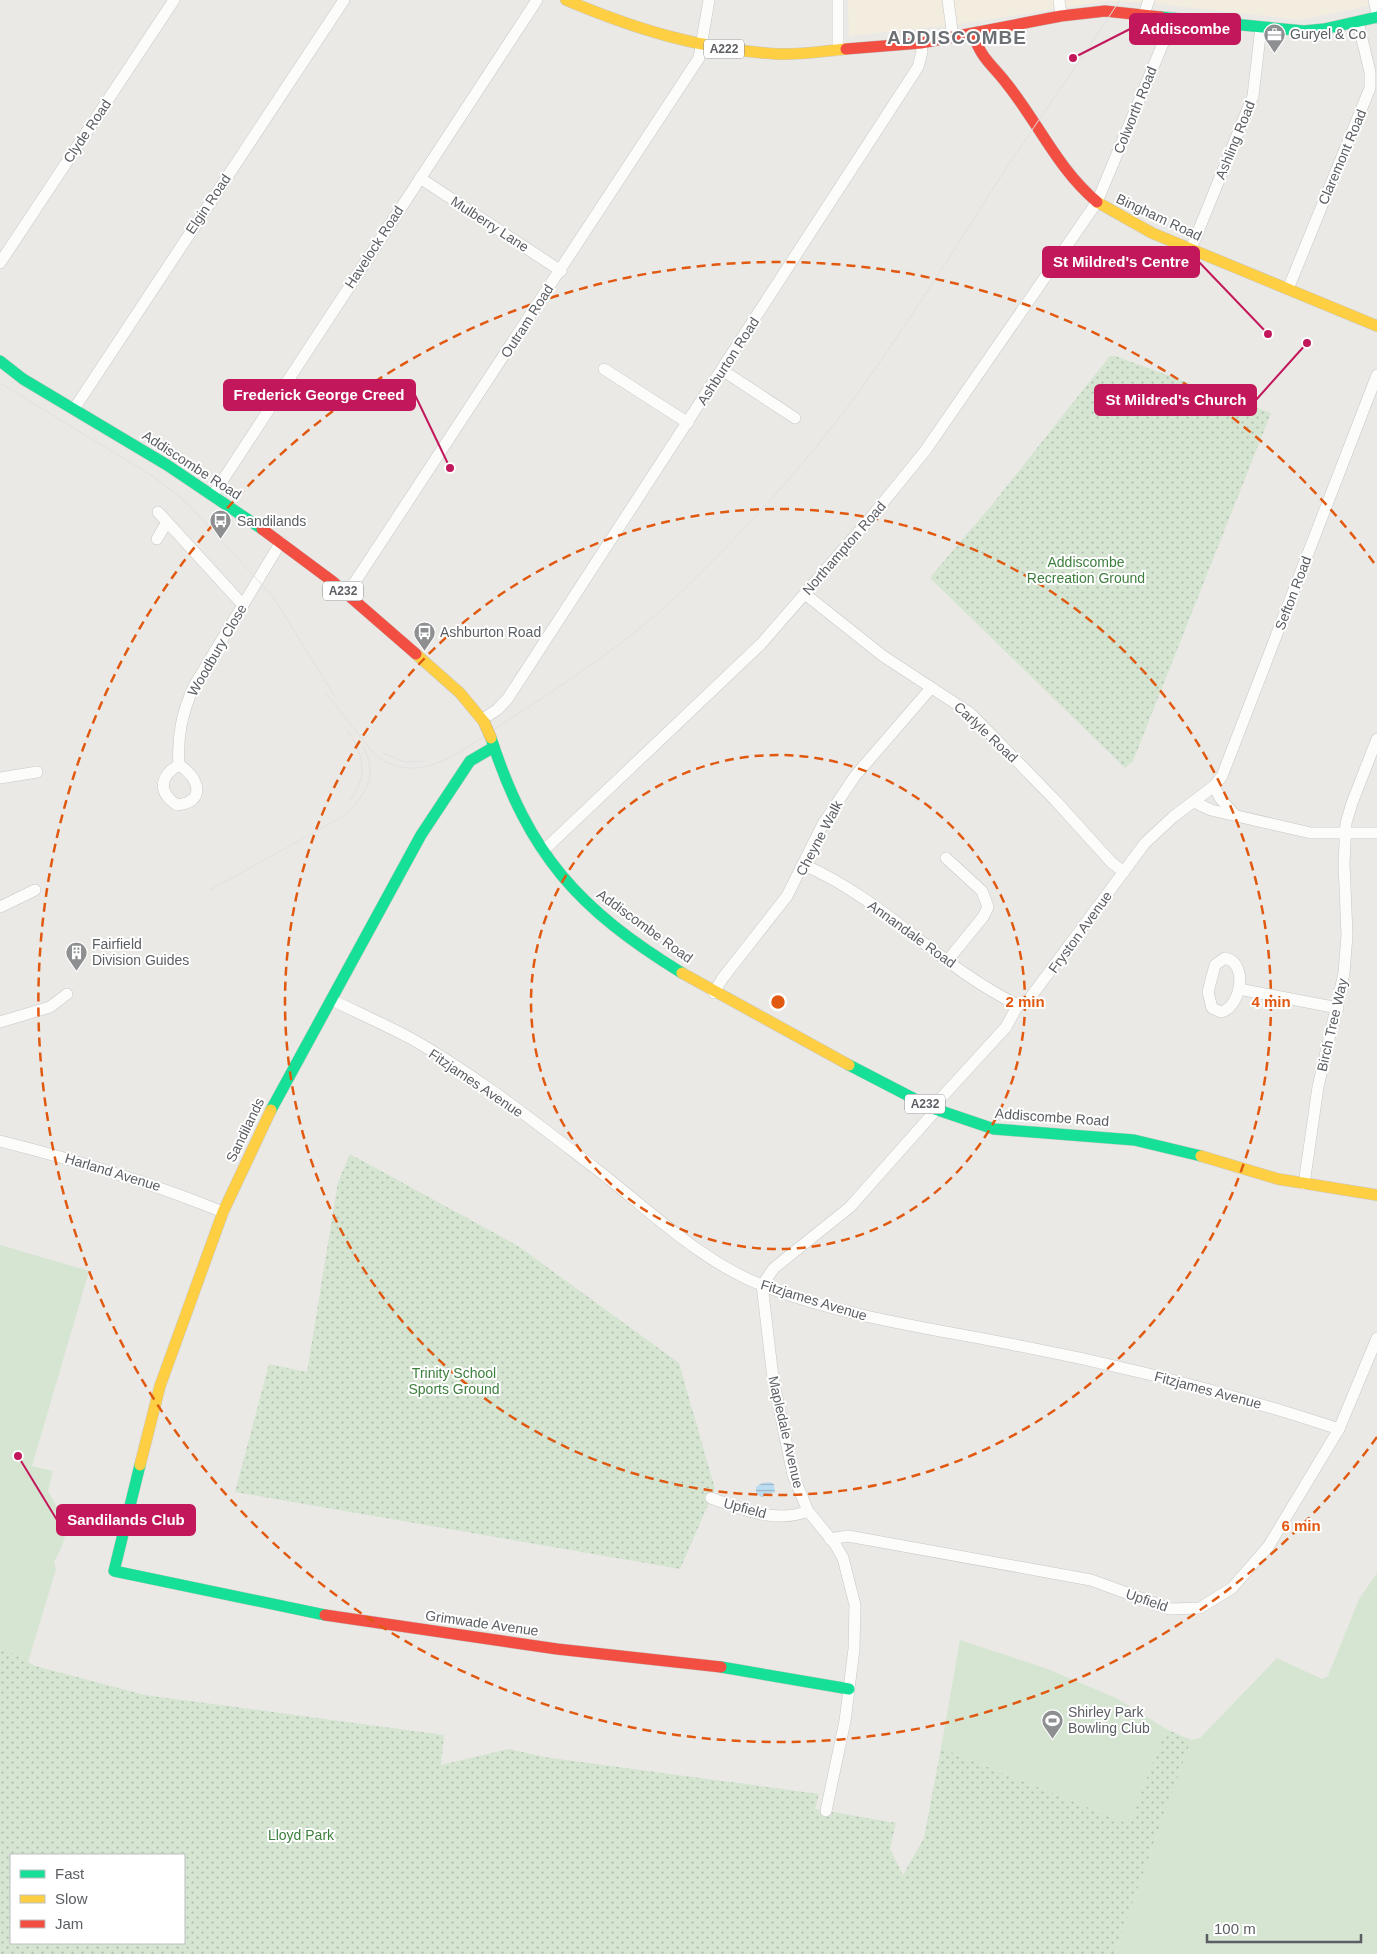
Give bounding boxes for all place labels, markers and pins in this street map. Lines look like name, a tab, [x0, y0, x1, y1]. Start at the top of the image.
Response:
callout: Addiscombe	[1130, 14, 1240, 44]
office icon: Guryel & Co	[1262, 22, 1286, 53]
place label: Guryel & Co	[1290, 26, 1366, 42]
callout: St Mildred's Centre	[1043, 247, 1199, 277]
callout: Frederick George Creed	[224, 380, 415, 410]
callout: St Mildred's Church	[1095, 385, 1256, 415]
bus stop icon: Sandilands	[209, 509, 233, 540]
place label: Sandilands	[237, 513, 306, 529]
bus stop icon: Ashburton Road	[412, 620, 436, 651]
place label: Ashburton Road	[440, 624, 541, 640]
place label: Fairfield Division Guides	[92, 936, 189, 968]
building icon: Fairfield Division Guides	[64, 940, 88, 971]
centre of rings	[769, 993, 787, 1011]
callout: Sandilands Club	[57, 1505, 195, 1535]
place label: Shirley Park Bowling Club	[1068, 1704, 1150, 1736]
sports icon: Shirley Park Bowling Club	[1040, 1708, 1064, 1739]

